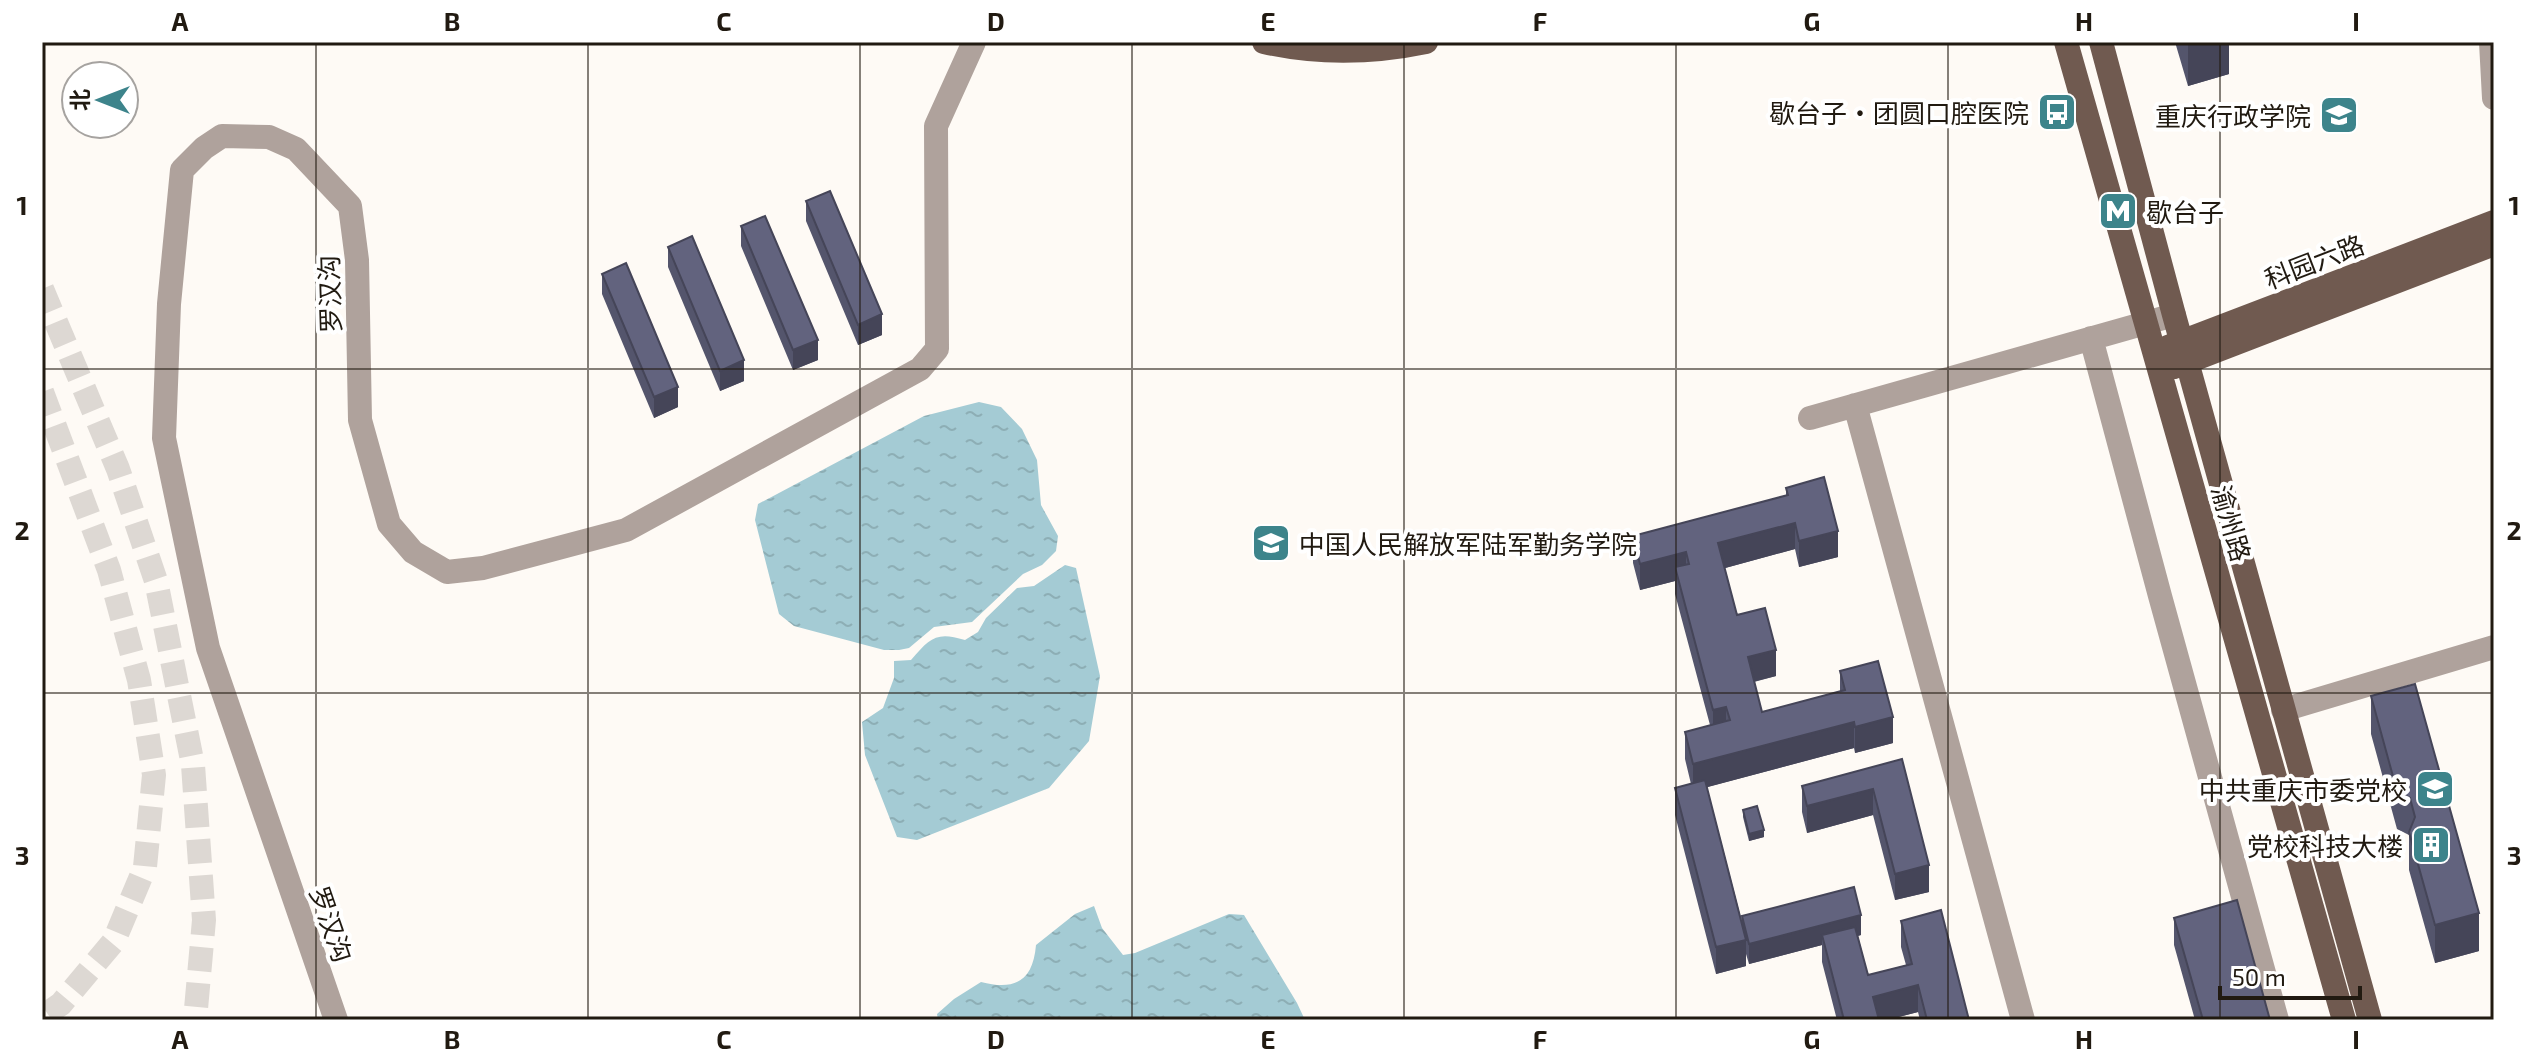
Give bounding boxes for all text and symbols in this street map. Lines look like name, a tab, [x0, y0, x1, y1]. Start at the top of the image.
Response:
text: A	[172, 5, 189, 36]
text: B	[444, 5, 460, 36]
text: C	[716, 5, 732, 36]
text: D	[987, 5, 1005, 36]
text: E	[1260, 5, 1276, 36]
text: F	[1533, 5, 1547, 36]
text: G	[1804, 5, 1820, 36]
text: H	[2075, 5, 2093, 36]
text: I	[2352, 5, 2360, 36]
north arrow	[60, 60, 140, 140]
text: 北	[66, 89, 92, 111]
bus stop icon: 歇台子‧团圆口腔医院	[2036, 91, 2078, 133]
school or university icon: 重庆行政学院	[2318, 94, 2360, 136]
place label: 歇台子‧团圆口腔医院	[1769, 97, 2029, 128]
place label: 重庆行政学院	[2155, 100, 2311, 131]
text: 1	[16, 189, 28, 220]
text: 1	[2508, 189, 2520, 220]
metro station icon: 歇台子	[2097, 190, 2139, 232]
place label: 歇台子	[2146, 196, 2224, 227]
street label: 科园六路	[2260, 228, 2368, 294]
street label: 罗汉沟	[312, 254, 346, 334]
street label: 渝州路	[2206, 481, 2258, 565]
text: 2	[14, 514, 30, 545]
text: 2	[2506, 514, 2522, 545]
school or university icon: 中国人民解放军陆军勤务学院	[1250, 522, 1292, 564]
place label: 中国人民解放军陆军勤务学院	[1299, 528, 1637, 559]
school or university icon: 中共重庆市委党校	[2414, 768, 2456, 810]
place label: 中共重庆市委党校	[2199, 774, 2407, 805]
building icon: 党校科技大楼	[2410, 824, 2452, 866]
place label: 党校科技大楼	[2247, 830, 2403, 861]
text: 3	[15, 839, 29, 870]
text: 3	[2507, 839, 2521, 870]
street label: 罗汉沟	[305, 882, 359, 966]
scale bar	[2220, 950, 2360, 1000]
text: 50 m	[2232, 962, 2286, 991]
text: A	[172, 1023, 189, 1054]
text: B	[444, 1023, 460, 1054]
text: C	[716, 1023, 732, 1054]
text: D	[987, 1023, 1005, 1054]
text: E	[1260, 1023, 1276, 1054]
text: F	[1533, 1023, 1547, 1054]
text: G	[1804, 1023, 1820, 1054]
text: H	[2075, 1023, 2093, 1054]
text: I	[2352, 1023, 2360, 1054]

